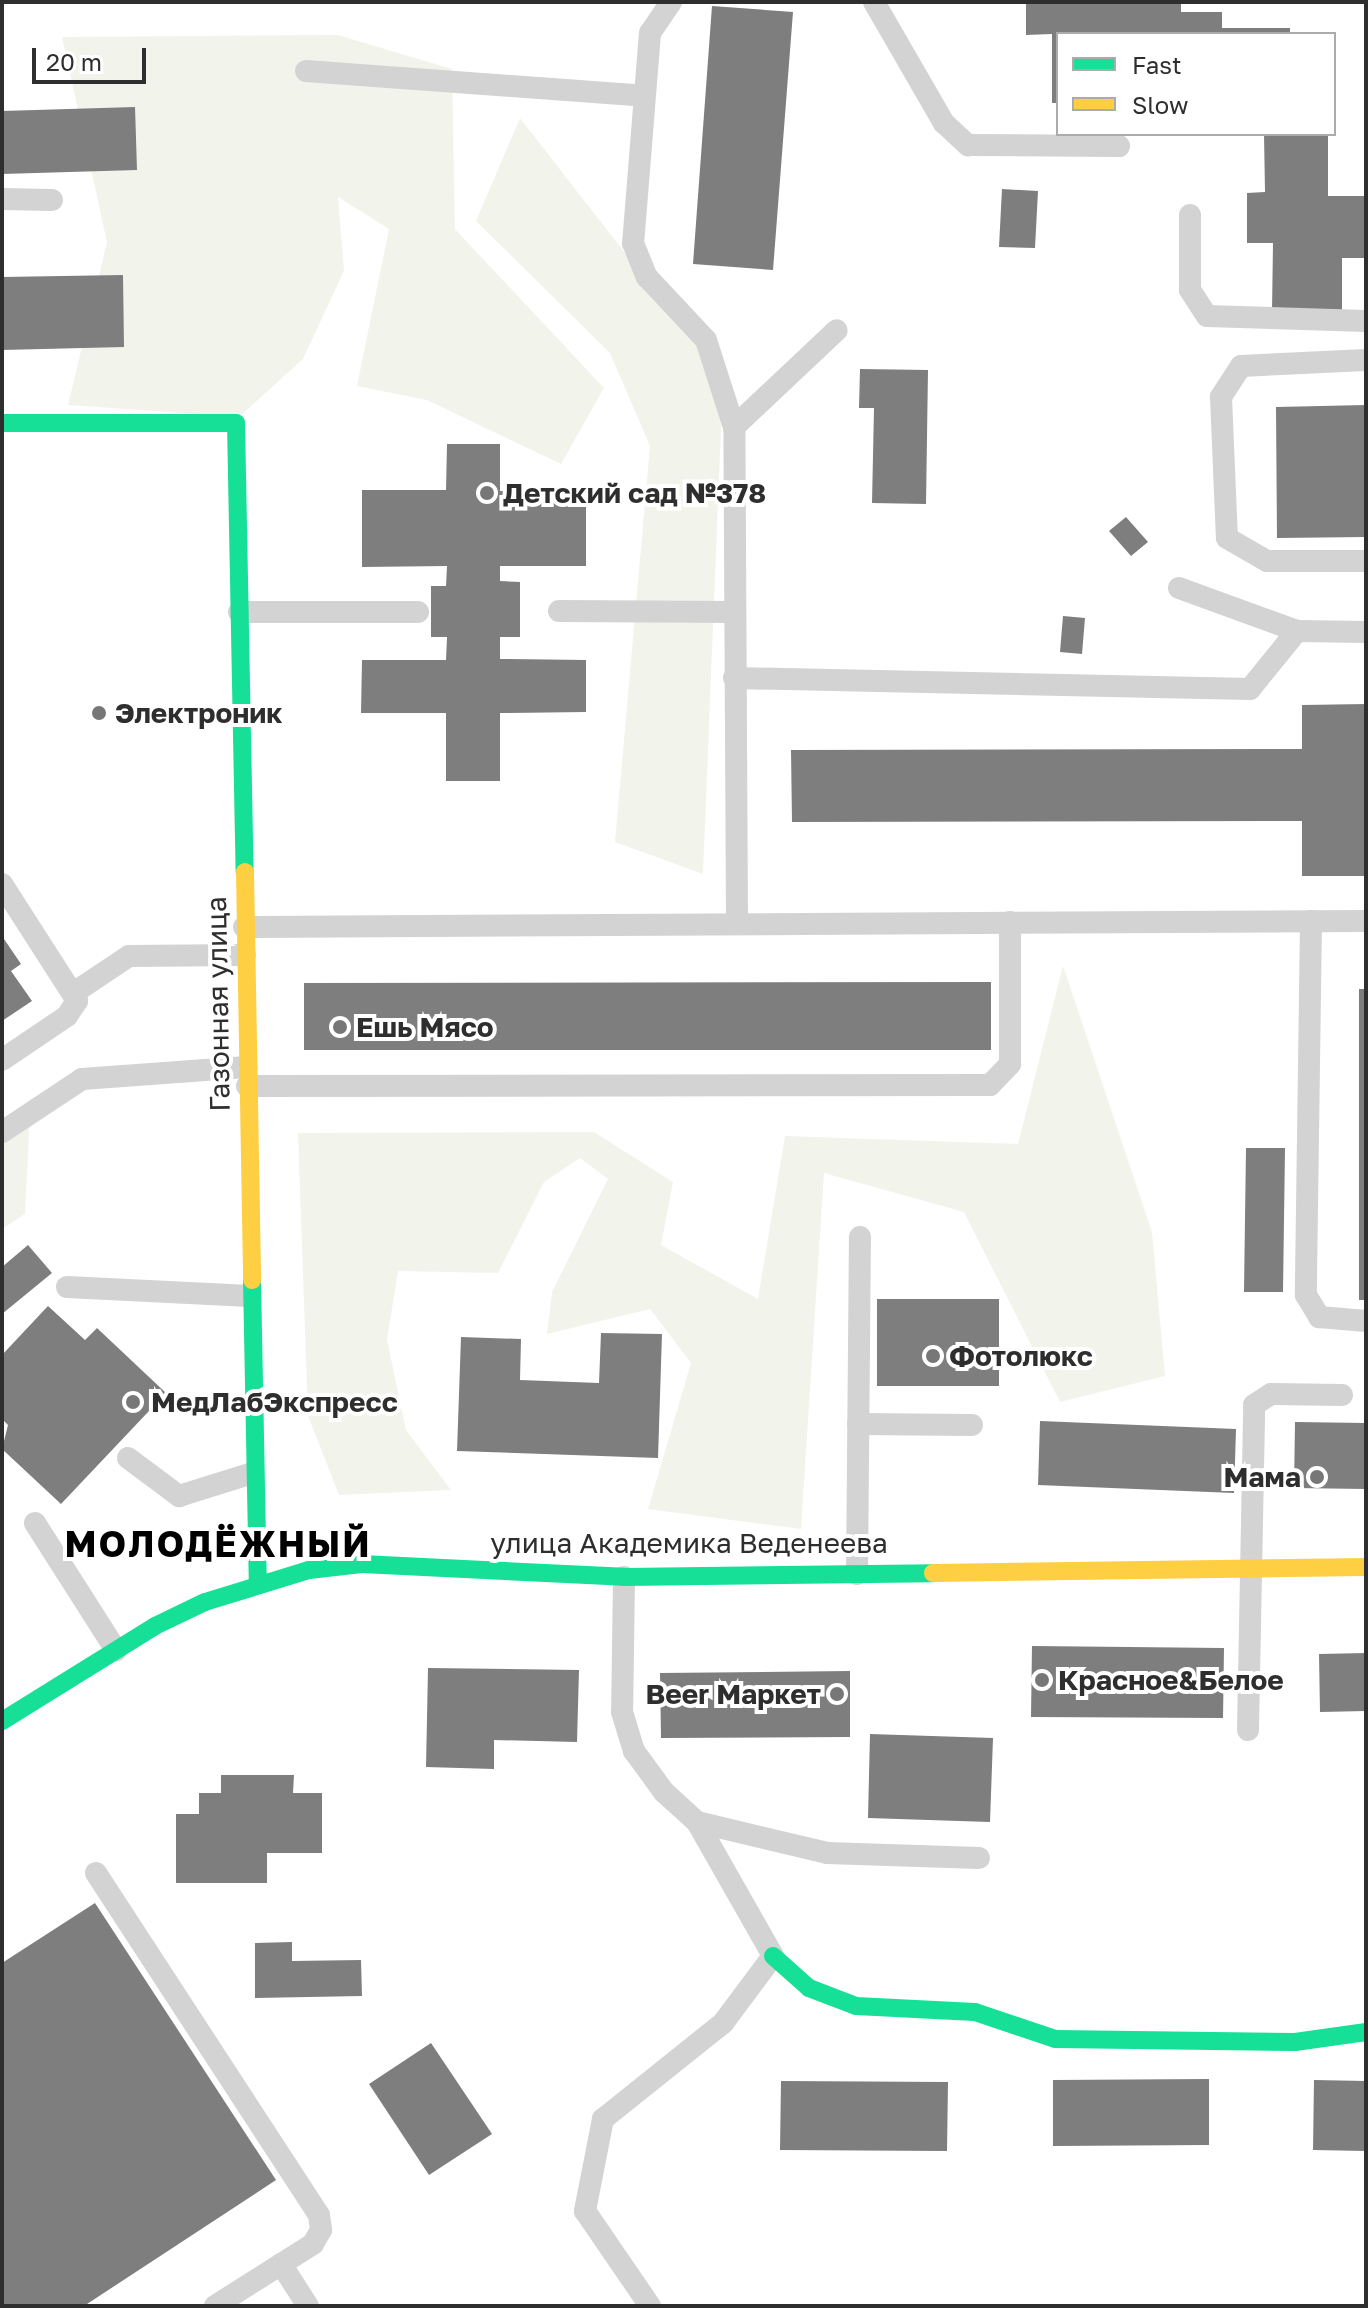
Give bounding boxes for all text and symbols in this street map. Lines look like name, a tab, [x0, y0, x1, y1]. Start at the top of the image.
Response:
scale bar	[36, 32, 150, 82]
legend	[1056, 32, 1336, 136]
text: 20 m	[46, 47, 102, 76]
text: Fast	[1132, 50, 1182, 79]
text: Slow	[1132, 90, 1188, 119]
place label: Детский сад №378	[503, 476, 766, 510]
marker: Детский сад №378	[478, 484, 496, 502]
place label: Электроник	[115, 696, 283, 730]
marker: Электроник	[90, 704, 108, 722]
street label: Газонная улица	[199, 896, 237, 1112]
place label: Ешь Мясо	[356, 1010, 494, 1044]
marker: Ешь Мясо	[331, 1018, 349, 1036]
place label: Фотолюкс	[949, 1339, 1093, 1373]
marker: Фотолюкс	[924, 1347, 942, 1365]
place label: МедЛабЭкспресс	[151, 1385, 398, 1419]
marker: МедЛабЭкспресс	[122, 1391, 144, 1413]
place label: Мама	[1223, 1460, 1301, 1494]
marker: Мама	[1308, 1468, 1326, 1486]
district label: МОЛОДЁЖНЫЙ	[64, 1522, 372, 1566]
street label: улица Академика Веденеева	[490, 1526, 888, 1560]
place label: Красное&Белое	[1058, 1663, 1284, 1697]
marker: Красное&Белое	[1033, 1671, 1051, 1689]
place label: Beer Маркет	[645, 1677, 821, 1711]
marker: Beer Маркет	[828, 1685, 846, 1703]

